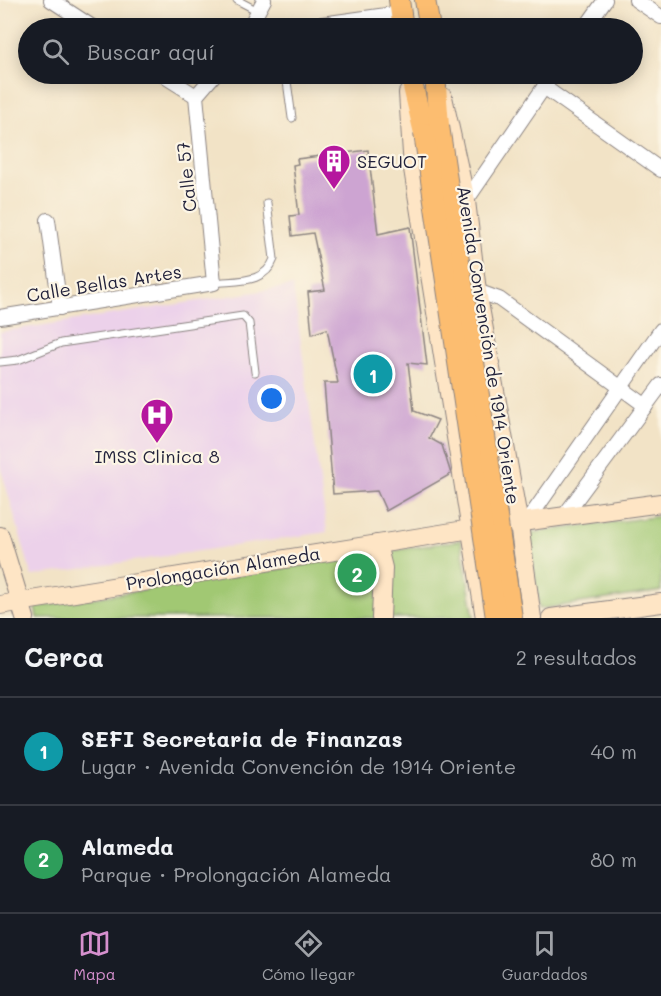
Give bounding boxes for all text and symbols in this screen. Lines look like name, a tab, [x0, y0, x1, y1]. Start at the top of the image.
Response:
search box	[18, 18, 643, 84]
icon: search	[39, 35, 72, 68]
text: Buscar aquí	[87, 37, 215, 66]
street label: Calle 57	[170, 141, 202, 213]
building icon: SEGUOT	[316, 143, 352, 190]
place label: SEGUOT	[357, 149, 427, 173]
street label: Avenida Convención de 1914 Oriente	[452, 184, 526, 506]
street label: Calle Bellas Artes	[25, 259, 183, 307]
pin: 1	[354, 352, 392, 397]
your location	[257, 384, 286, 413]
hospital icon: IMSS Clinica 8	[139, 397, 175, 444]
place label: IMSS Clinica 8	[94, 444, 220, 468]
street label: Prolongación Alameda	[124, 541, 322, 595]
pin: 2	[338, 550, 376, 596]
text: Cerca	[24, 640, 104, 674]
text: 2 resultados	[516, 644, 637, 670]
text: SEFI Secretaria de Finanzas	[81, 724, 403, 753]
text: 1	[39, 738, 48, 764]
text: 40 m	[591, 738, 637, 764]
text: Lugar · Avenida Convención de 1914 Oriente	[81, 753, 516, 779]
text: Alameda	[81, 832, 174, 861]
text: 2	[38, 846, 49, 872]
text: 80 m	[590, 846, 637, 872]
text: Parque · Prolongación Alameda	[81, 861, 392, 887]
tab: Mapa	[73, 927, 116, 984]
tab: Cómo llegar	[262, 927, 355, 984]
tab: Guardados	[502, 927, 588, 984]

